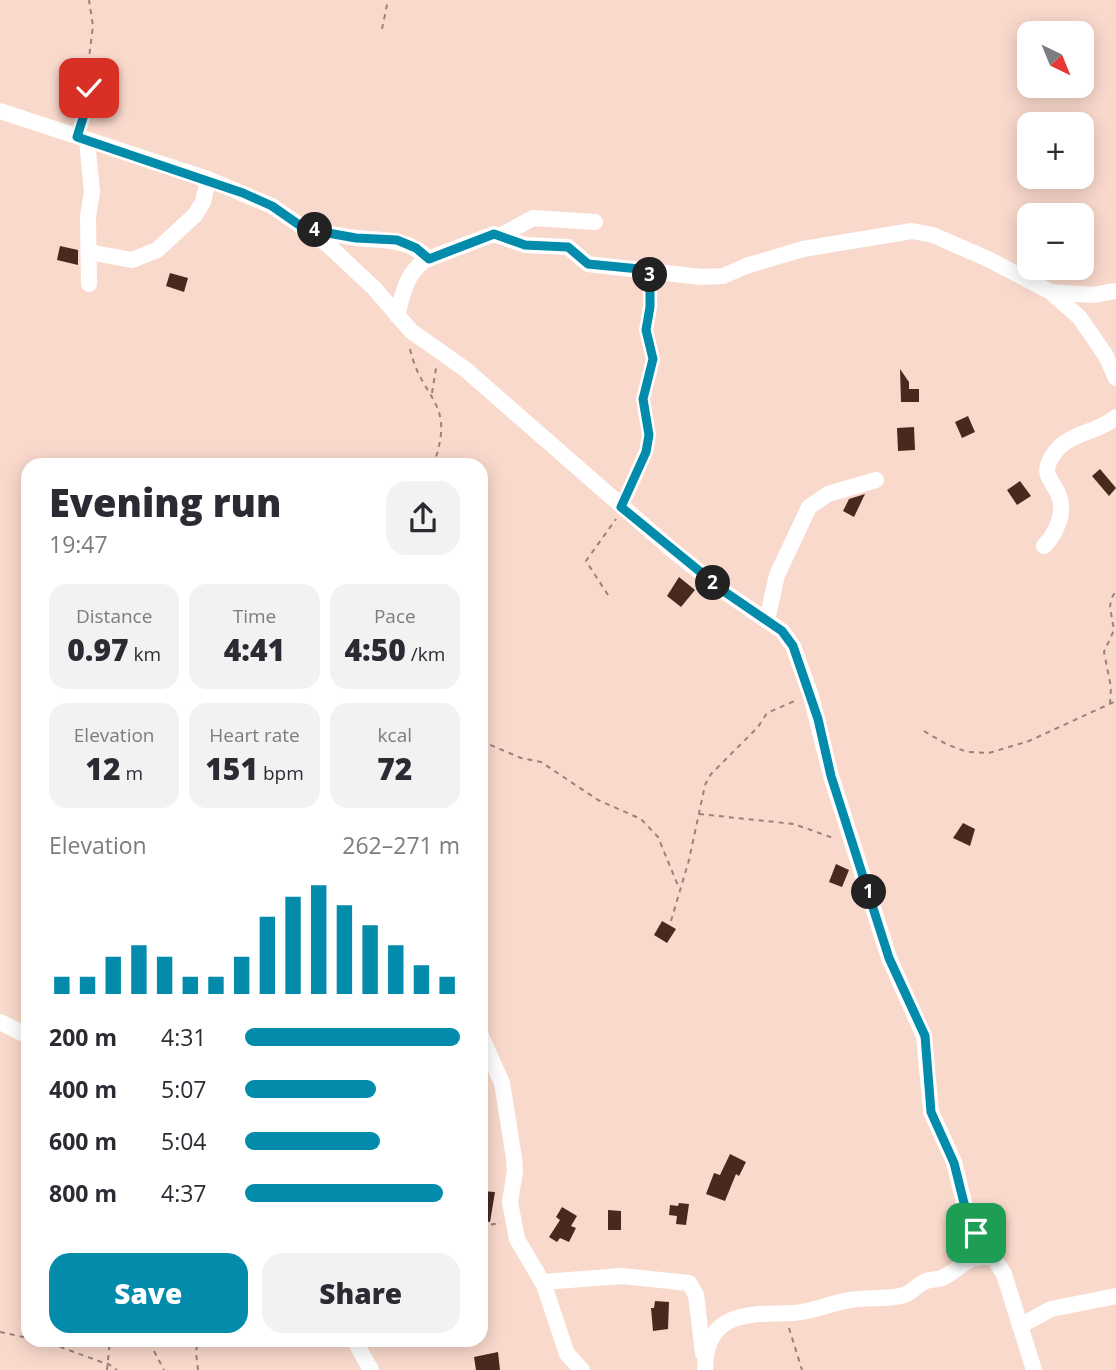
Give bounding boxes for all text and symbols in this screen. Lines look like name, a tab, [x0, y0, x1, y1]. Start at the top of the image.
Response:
north arrow	[1017, 21, 1094, 98]
map controls	[1017, 21, 1094, 280]
pin	[59, 58, 119, 118]
icon: check	[70, 69, 108, 107]
button: +	[1017, 112, 1094, 189]
button: −	[1017, 203, 1094, 280]
pin: 4	[298, 212, 332, 247]
text: 4	[309, 216, 320, 242]
pin: 3	[632, 258, 668, 292]
text: 3	[644, 261, 655, 287]
text: Evening run	[49, 476, 281, 528]
button: share	[386, 481, 460, 555]
text: 19:47	[49, 528, 108, 560]
pin: 2	[696, 566, 730, 600]
text: 2	[707, 569, 718, 595]
text: Distance	[76, 603, 152, 629]
text: Time	[233, 603, 276, 629]
text: Pace	[374, 603, 416, 629]
text: 0.97	[67, 629, 129, 670]
text: 4:41	[224, 629, 285, 670]
text: 4:50	[344, 629, 406, 670]
text: km	[129, 641, 161, 667]
text: /km	[406, 641, 445, 667]
text: Elevation	[74, 722, 155, 748]
text: Heart rate	[209, 722, 300, 748]
text: kcal	[378, 722, 412, 748]
text: 12	[85, 748, 120, 789]
text: 151	[205, 748, 258, 789]
text: 72	[377, 748, 412, 789]
text: m	[120, 760, 143, 786]
text: bpm	[258, 760, 304, 786]
text: Elevation	[49, 829, 147, 861]
text: 262–271 m	[342, 829, 460, 861]
pin: 1	[852, 874, 886, 910]
text: 1	[863, 878, 874, 904]
text: 200 m	[49, 1021, 117, 1053]
text: 4:31	[161, 1021, 207, 1053]
text: 400 m	[49, 1073, 117, 1105]
text: 5:07	[161, 1073, 207, 1105]
text: 600 m	[49, 1125, 117, 1157]
text: 5:04	[161, 1125, 207, 1157]
text: 800 m	[49, 1177, 117, 1209]
text: 4:37	[161, 1177, 207, 1209]
pin	[946, 1203, 1006, 1263]
icon: arrive	[957, 1214, 995, 1252]
button: Save	[49, 1253, 248, 1333]
button: Share	[262, 1253, 460, 1333]

